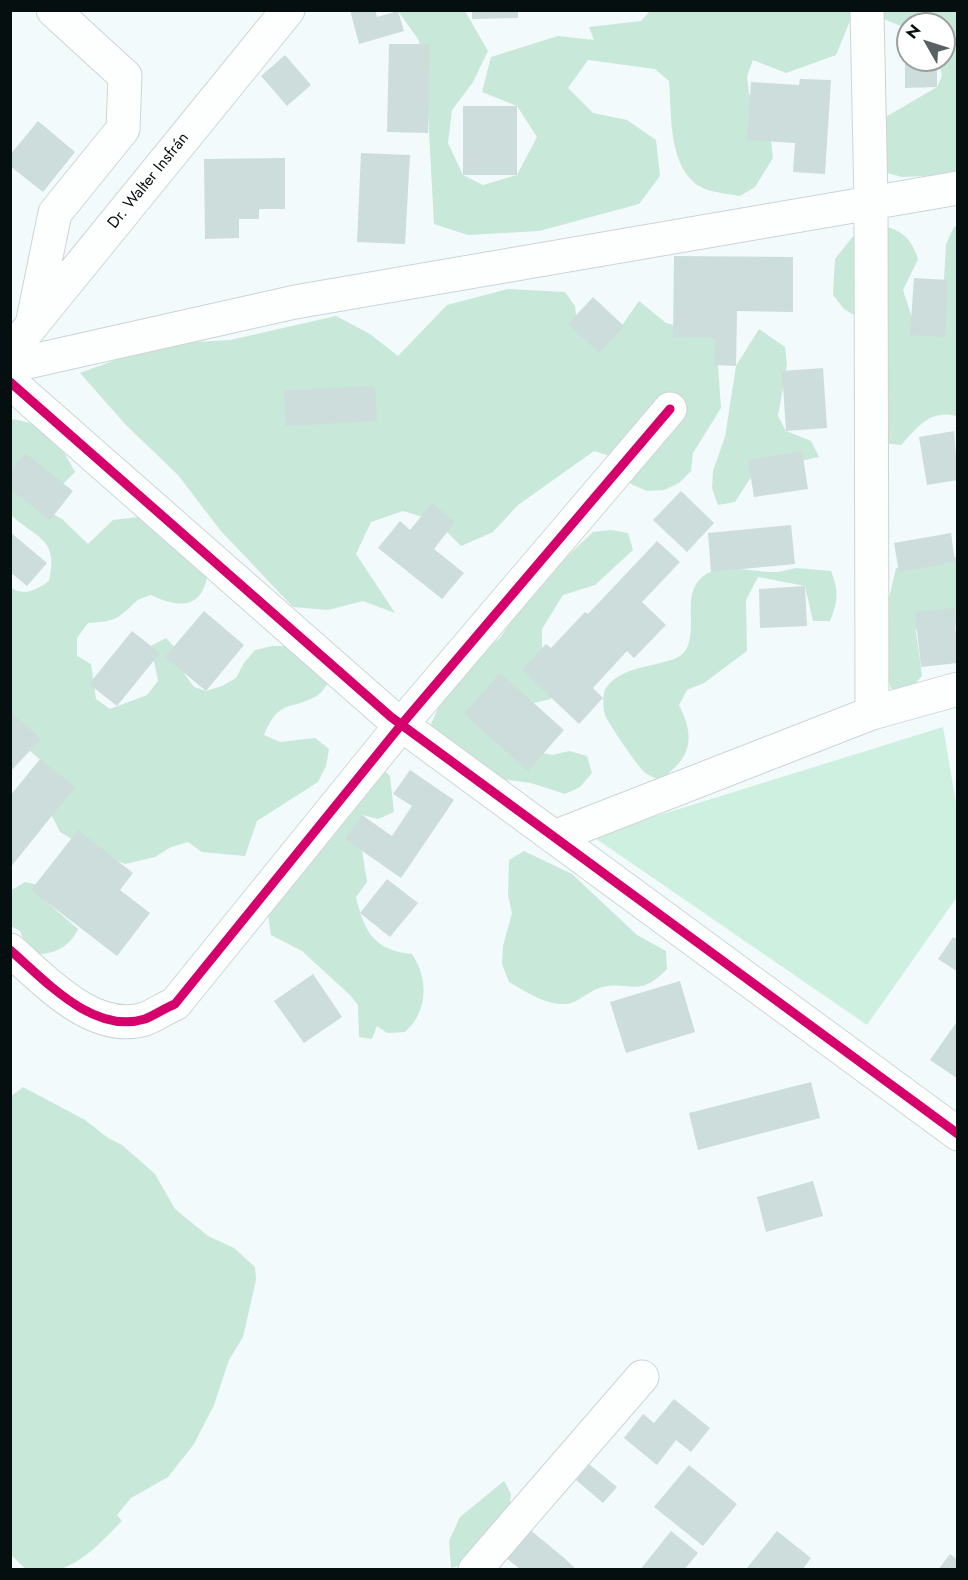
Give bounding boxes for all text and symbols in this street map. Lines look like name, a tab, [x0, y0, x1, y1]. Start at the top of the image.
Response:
north arrow	[896, 12, 956, 72]
text: N	[900, 19, 926, 44]
street label: Dr. Walter Insfrán	[104, 129, 194, 233]

